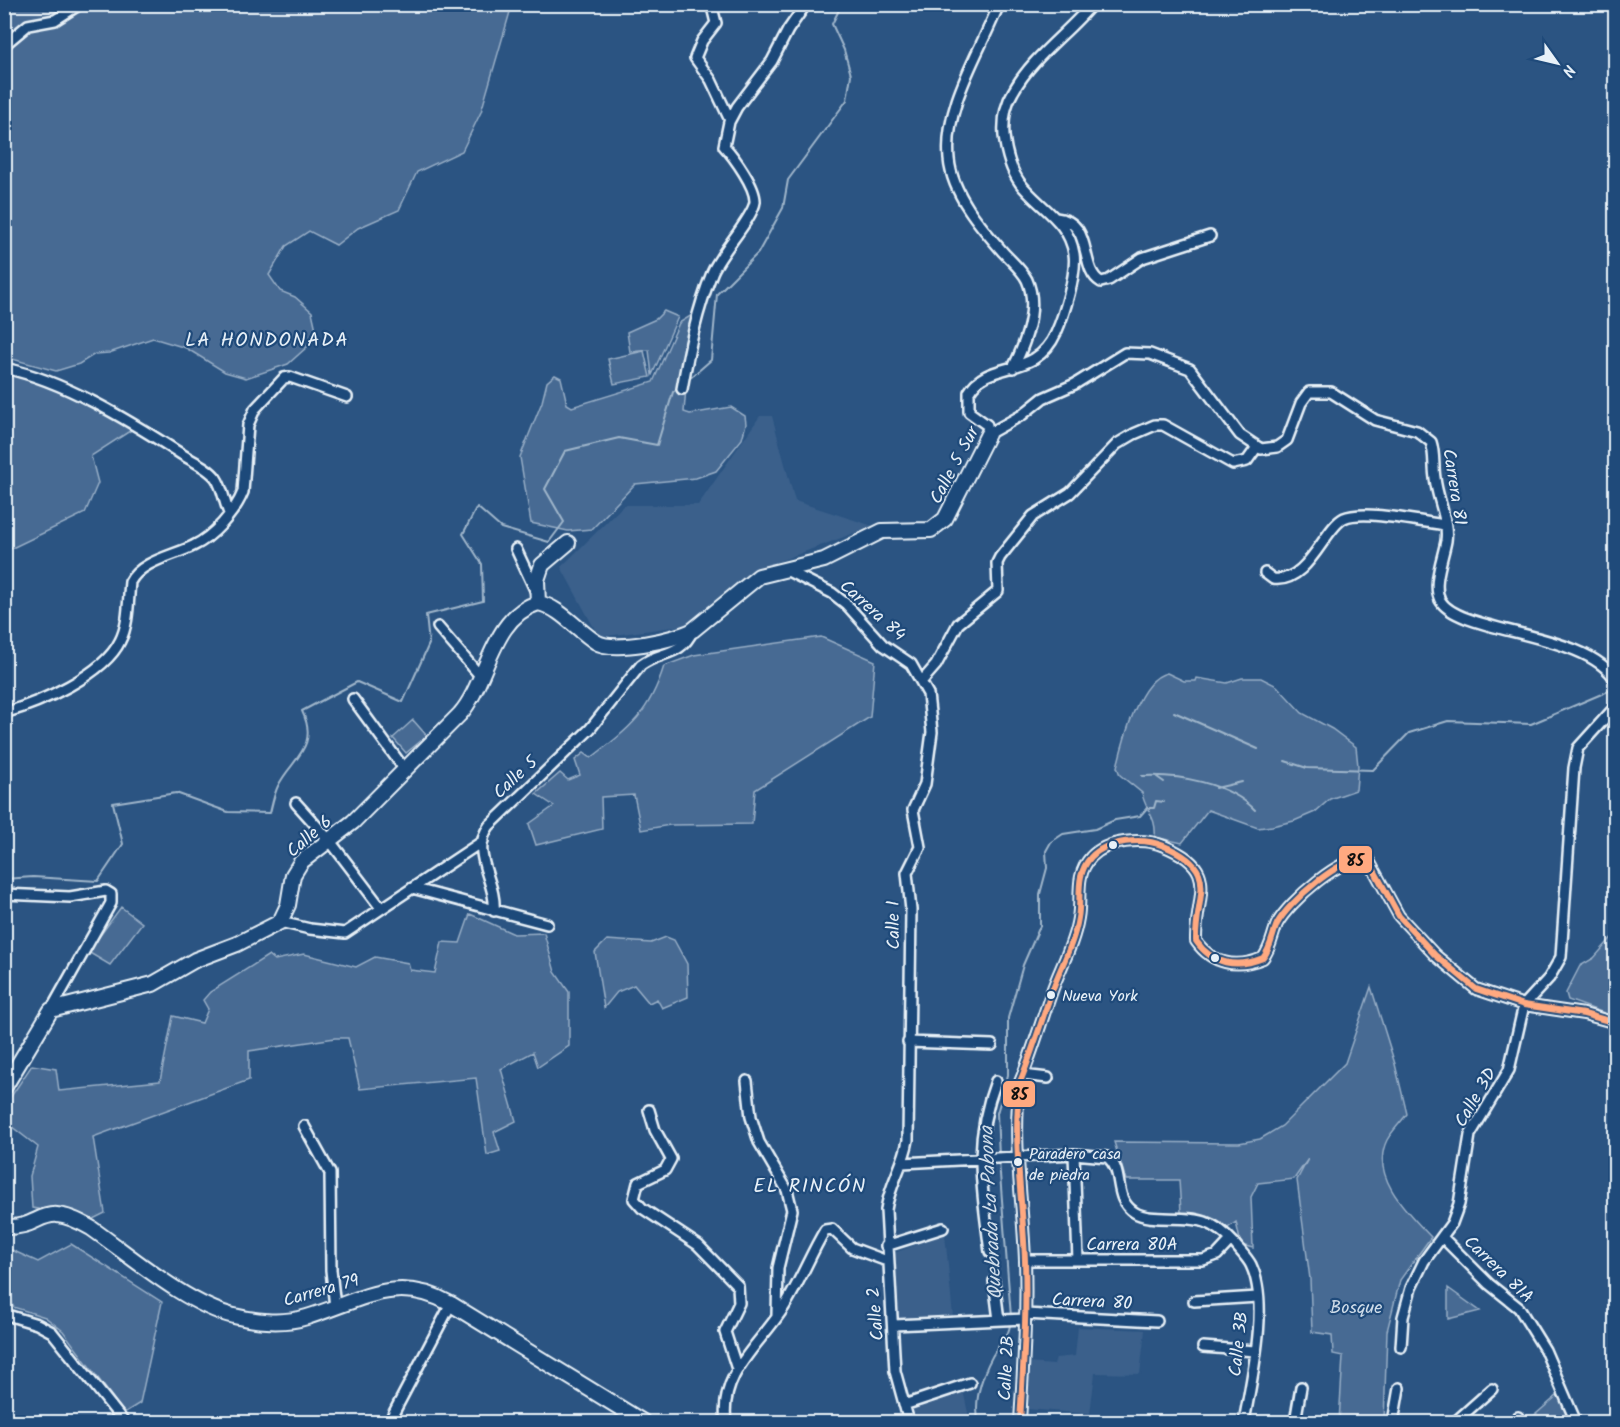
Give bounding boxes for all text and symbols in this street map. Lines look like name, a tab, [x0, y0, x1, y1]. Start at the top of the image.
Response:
north arrow	[1527, 33, 1587, 93]
text: N	[1555, 59, 1581, 82]
district label: LA HONDONADA	[185, 325, 349, 357]
street label: Calle 5 Sur	[923, 421, 988, 510]
street label: Carrera 81	[1433, 447, 1474, 528]
street label: Carrera 84	[832, 573, 912, 649]
street label: Calle 5	[487, 749, 546, 807]
street label: Calle 6	[280, 809, 340, 866]
unlabelled marker	[1107, 839, 1119, 851]
line badge: 85	[1338, 845, 1373, 874]
text: 85	[1346, 849, 1366, 874]
street label: Calle 1	[880, 900, 909, 950]
unlabelled marker	[1209, 952, 1221, 964]
place label: Nueva York	[1062, 984, 1138, 1009]
marker: Nueva York	[1045, 989, 1057, 1001]
street label: Calle 3D	[1447, 1062, 1505, 1133]
line badge: 85	[1002, 1080, 1036, 1108]
text: 85	[1010, 1083, 1030, 1108]
water label: Quebrada La Pabona	[971, 1124, 1013, 1300]
place label: Paradero casa de piedra	[1029, 1142, 1121, 1188]
marker: Paradero casa de piedra	[1012, 1156, 1024, 1168]
district label: EL RINCÓN	[753, 1171, 867, 1203]
street label: Carrera 81A	[1456, 1229, 1540, 1311]
street label: Carrera 80A	[1086, 1231, 1178, 1260]
street label: Carrera 79	[280, 1267, 363, 1316]
street label: Calle 2	[860, 1286, 893, 1342]
street label: Carrera 80	[1051, 1286, 1133, 1319]
park label: Bosque	[1330, 1294, 1382, 1323]
street label: Calle 3B	[1222, 1310, 1257, 1378]
street label: Calle 2B	[991, 1335, 1024, 1401]

